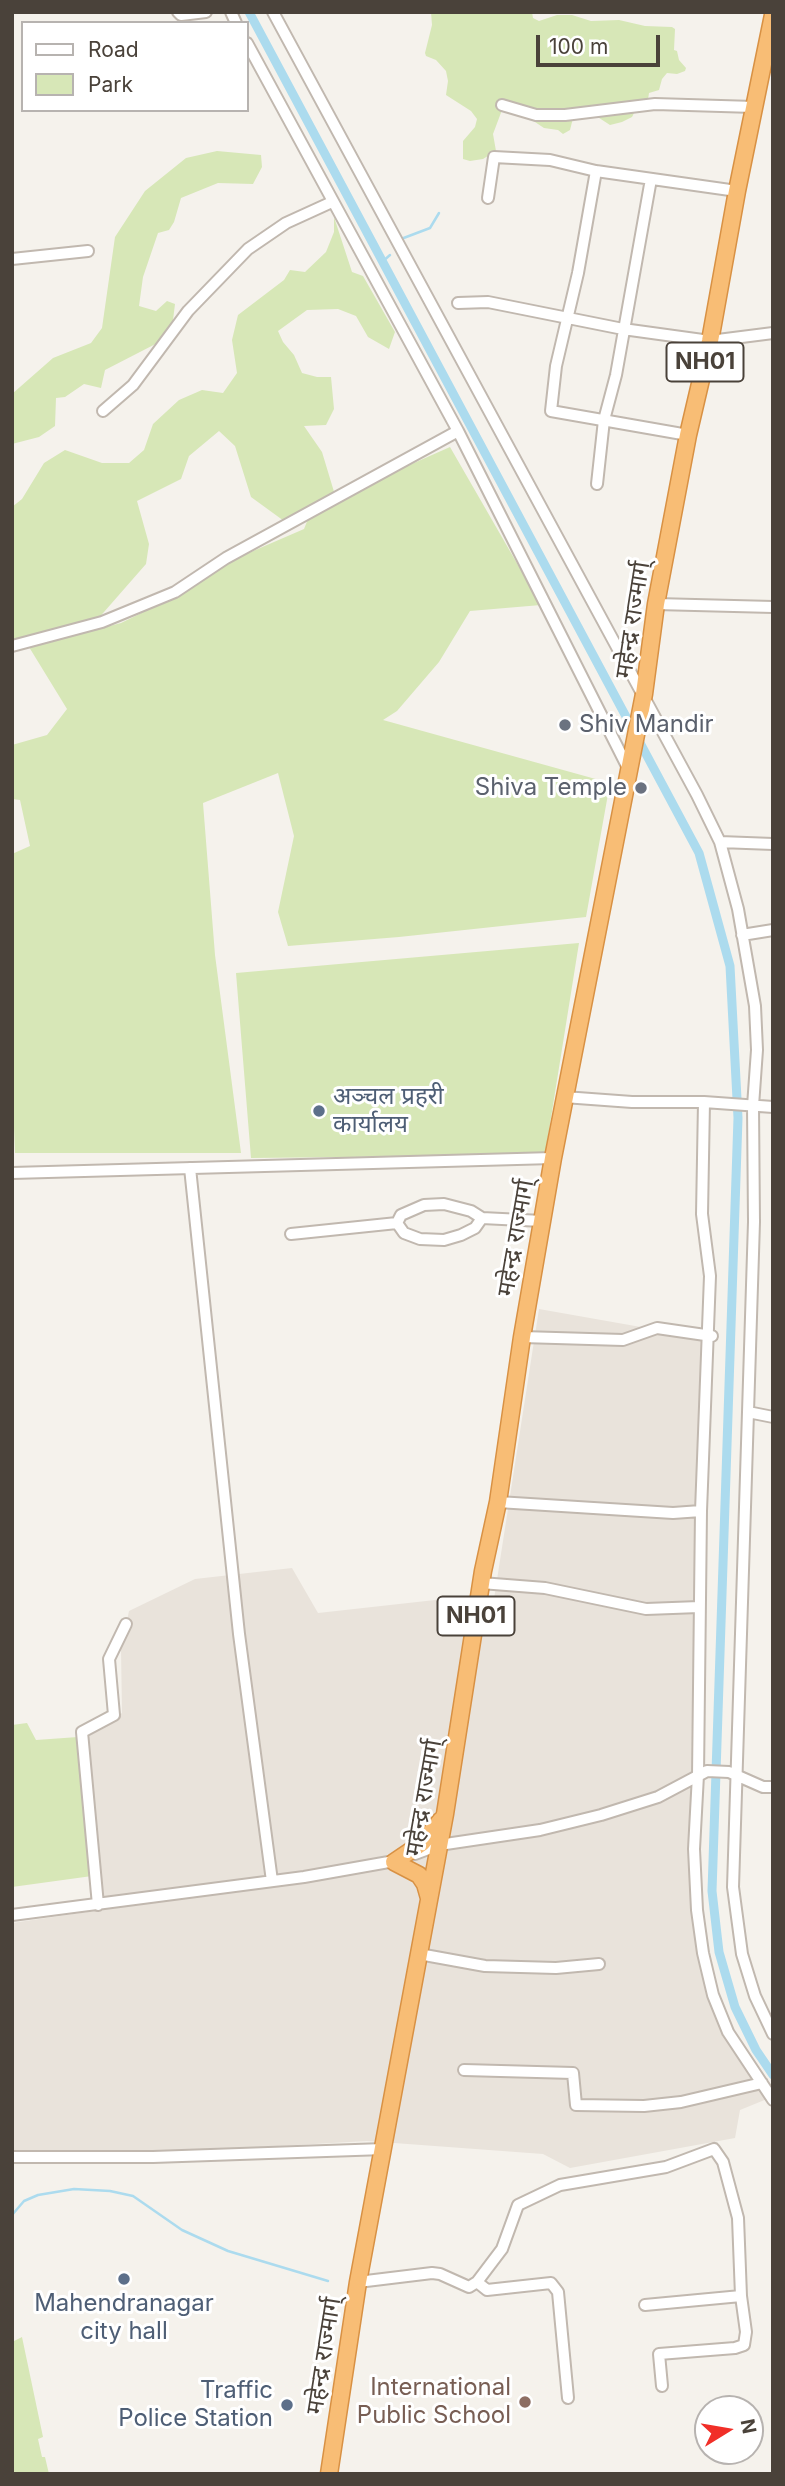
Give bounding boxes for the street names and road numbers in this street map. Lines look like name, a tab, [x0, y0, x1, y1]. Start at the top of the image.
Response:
road number: NH01	[666, 342, 744, 382]
street label: महेन्द्र राज्मार्ग्	[610, 560, 656, 680]
street label: महेन्द्र राज्मार्ग्	[492, 1177, 540, 1299]
road number: NH01	[438, 1596, 514, 1636]
street label: महेन्द्र राज्मार्ग्	[400, 1737, 448, 1859]
street label: महेन्द्र राज्मार्ग्	[301, 2296, 347, 2416]

